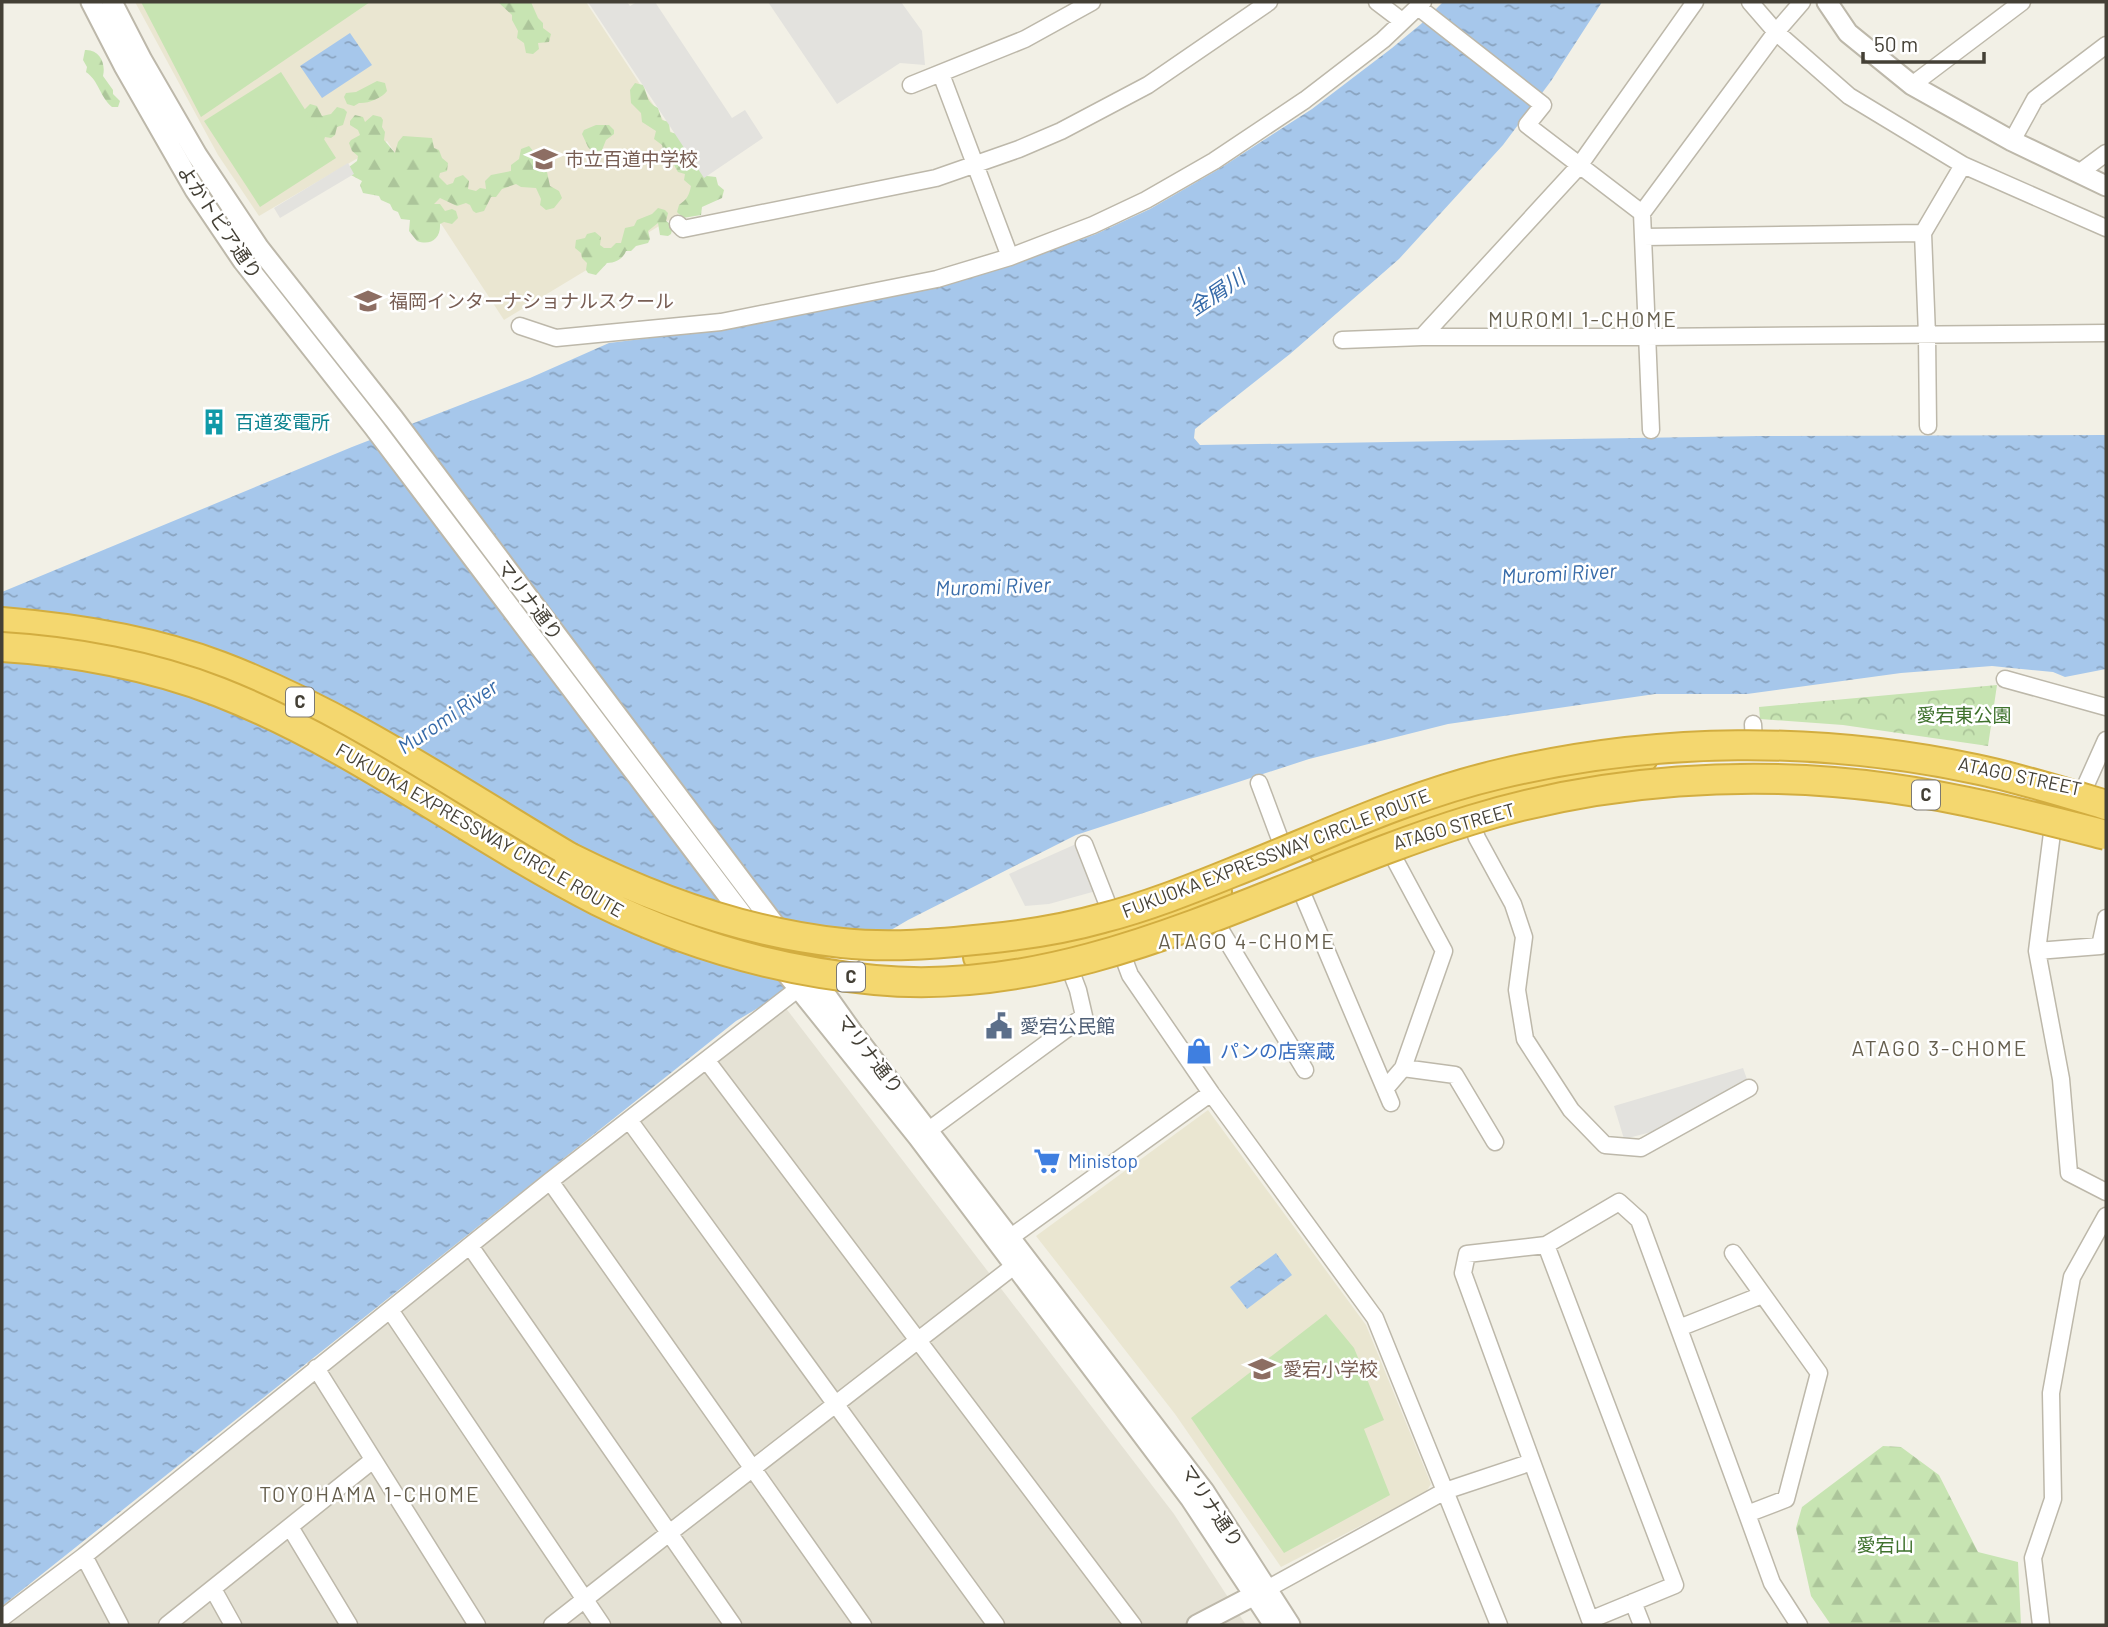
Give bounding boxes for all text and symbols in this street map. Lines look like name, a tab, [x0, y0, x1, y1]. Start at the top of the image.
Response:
scale bar	[1863, 21, 1984, 65]
text: 50 m	[1874, 31, 1918, 56]
school or university icon: 市立百道中学校	[529, 144, 559, 174]
place label: 市立百道中学校	[565, 147, 698, 170]
street label: よかトピア通り	[174, 160, 267, 283]
water label: 金屑川	[1183, 263, 1251, 320]
school or university icon: 福岡インターナショナルスクール	[353, 286, 383, 316]
place label: 福岡インターナショナルスクール	[389, 289, 674, 312]
district label: MUROMI 1-CHOME	[1488, 306, 1678, 331]
building icon: 百道変電所	[199, 407, 229, 437]
place label: 百道変電所	[235, 410, 330, 433]
street label: マリナ通り	[493, 555, 568, 645]
water label: Muromi River	[1501, 557, 1618, 588]
water label: Muromi River	[935, 571, 1052, 600]
water label: Muromi River	[392, 673, 502, 758]
road number: C	[286, 688, 314, 716]
park label: 愛宕東公園	[1916, 703, 2012, 726]
street label: FUKUOKA EXPRESSWAY CIRCLE ROUTE	[332, 738, 628, 922]
street label: ATAGO STREET	[1956, 751, 2084, 800]
road number: C	[1912, 780, 1940, 810]
street label: FUKUOKA EXPRESSWAY CIRCLE ROUTE	[1118, 783, 1433, 922]
street label: ATAGO STREET	[1390, 797, 1517, 854]
district label: ATAGO 4-CHOME	[1158, 928, 1336, 953]
road number: C	[837, 962, 865, 992]
street label: マリナ通り	[832, 1009, 909, 1098]
public building icon: 愛宕公民館	[984, 1011, 1014, 1041]
place label: 愛宕公民館	[1020, 1014, 1115, 1037]
district label: ATAGO 3-CHOME	[1851, 1035, 2029, 1060]
shop icon: パンの店窯蔵	[1184, 1036, 1214, 1066]
place label: パンの店窯蔵	[1220, 1039, 1335, 1062]
supermarket icon: Ministop	[1032, 1146, 1062, 1176]
place label: Ministop	[1068, 1149, 1138, 1172]
school or university icon: 愛宕小学校	[1247, 1354, 1277, 1384]
place label: 愛宕小学校	[1283, 1357, 1378, 1380]
street label: マリナ通り	[1176, 1460, 1249, 1552]
district label: TOYOHAMA 1-CHOME	[259, 1481, 481, 1506]
park label: 愛宕山	[1856, 1533, 1914, 1556]

